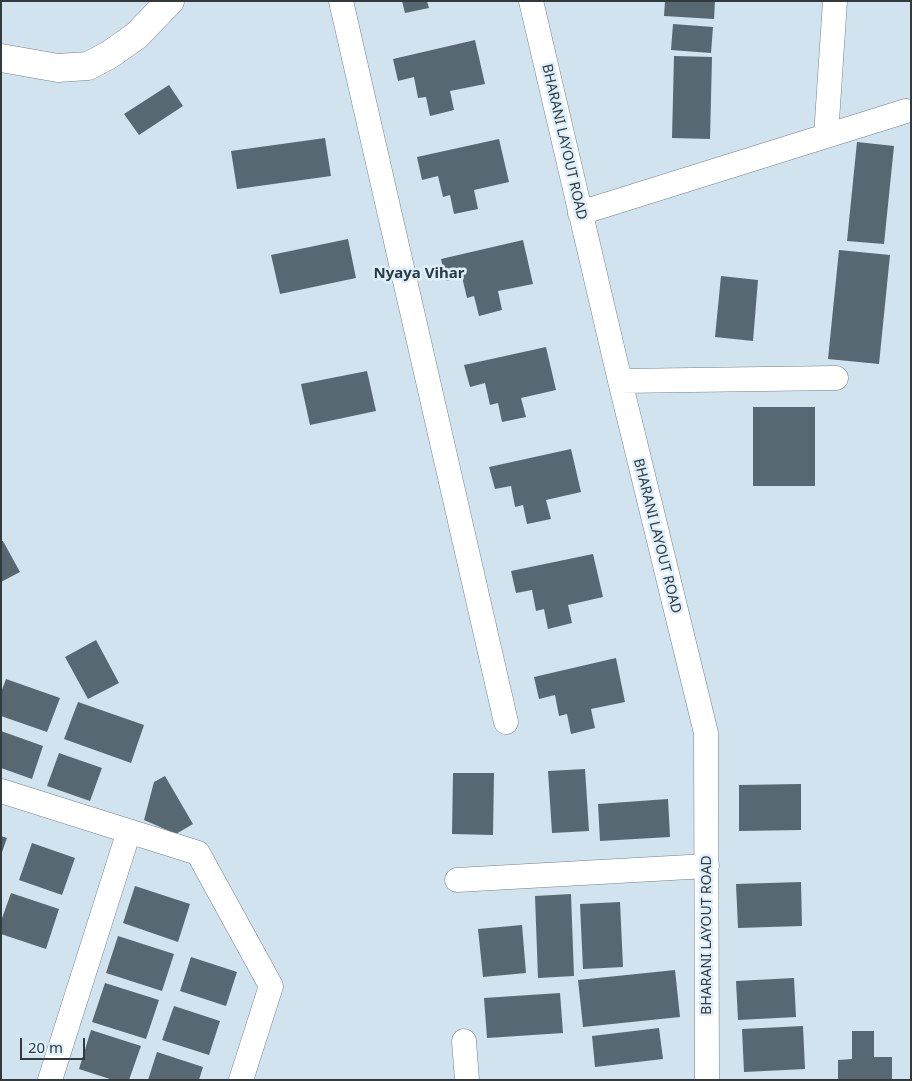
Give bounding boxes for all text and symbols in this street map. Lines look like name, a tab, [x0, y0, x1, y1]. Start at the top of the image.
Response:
street label: BHARANI LAYOUT ROAD	[538, 62, 590, 222]
district label: Nyaya Vihar	[374, 265, 464, 283]
street label: BHARANI LAYOUT ROAD	[630, 457, 684, 615]
street label: BHARANI LAYOUT ROAD	[699, 855, 715, 1015]
scale bar	[22, 1028, 88, 1060]
text: 20 m	[28, 1037, 63, 1057]

